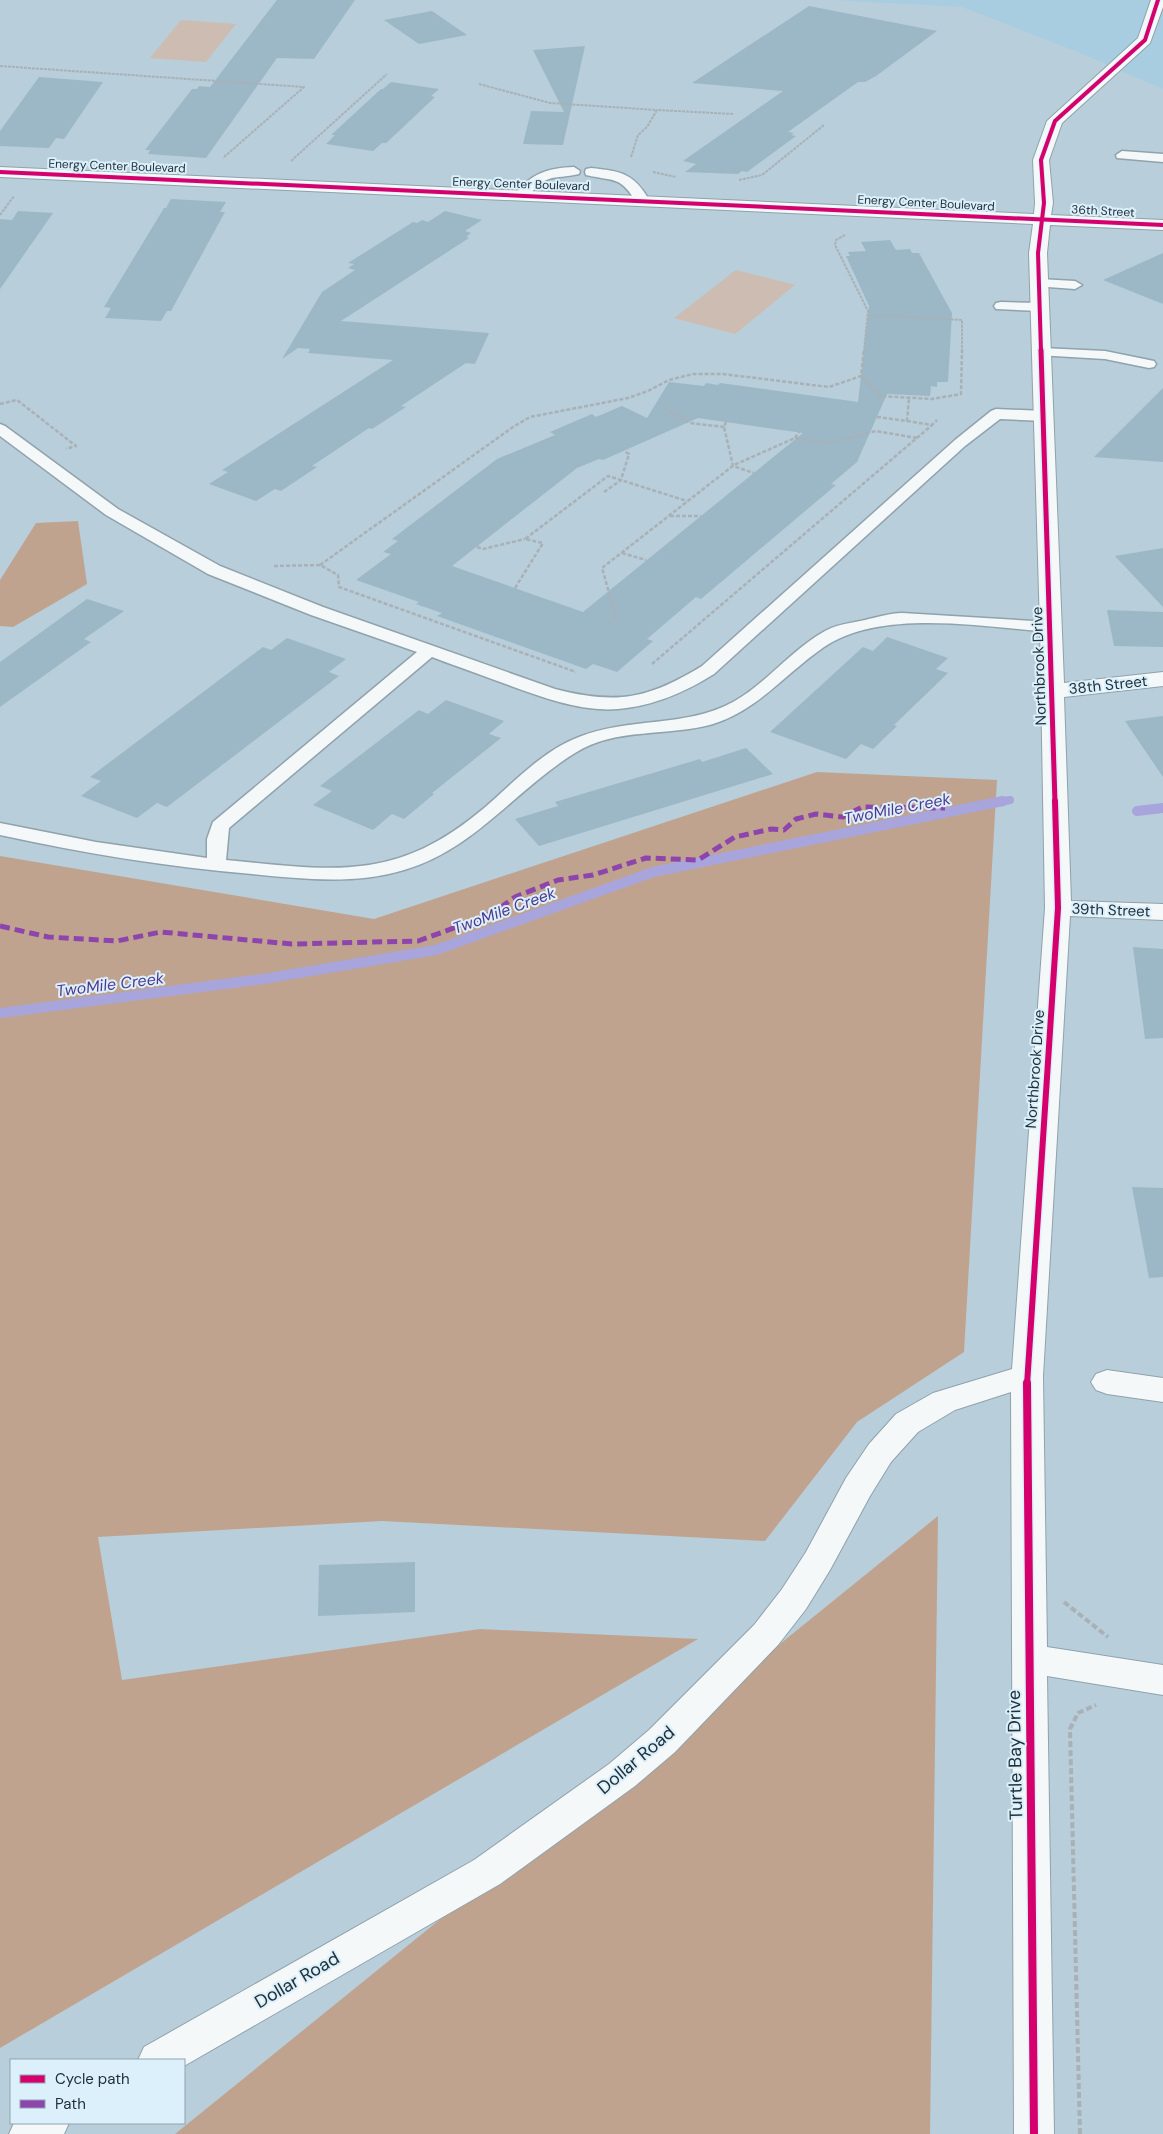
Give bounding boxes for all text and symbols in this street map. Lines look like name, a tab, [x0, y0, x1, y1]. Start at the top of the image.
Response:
street label: Energy Center Boulevard	[48, 156, 186, 176]
street label: Energy Center Boulevard	[452, 174, 590, 194]
street label: Energy Center Boulevard	[857, 191, 995, 215]
street label: 36th Street	[1071, 201, 1135, 221]
street label: Northbrook Drive	[1027, 606, 1051, 726]
street label: 38th Street	[1068, 671, 1148, 699]
water label: TwoMile Creek	[842, 788, 953, 829]
water label: TwoMile Creek	[450, 882, 559, 939]
street label: 39th Street	[1071, 899, 1151, 921]
water label: TwoMile Creek	[55, 967, 166, 1002]
street label: Northbrook Drive	[1021, 1009, 1049, 1129]
street label: Turtle Bay Drive	[1002, 1690, 1028, 1820]
street label: Dollar Road	[592, 1721, 680, 1799]
street label: Dollar Road	[250, 1946, 344, 2014]
legend	[10, 2059, 185, 2124]
text: Cycle path	[55, 2069, 130, 2089]
text: Path	[55, 2094, 86, 2114]

